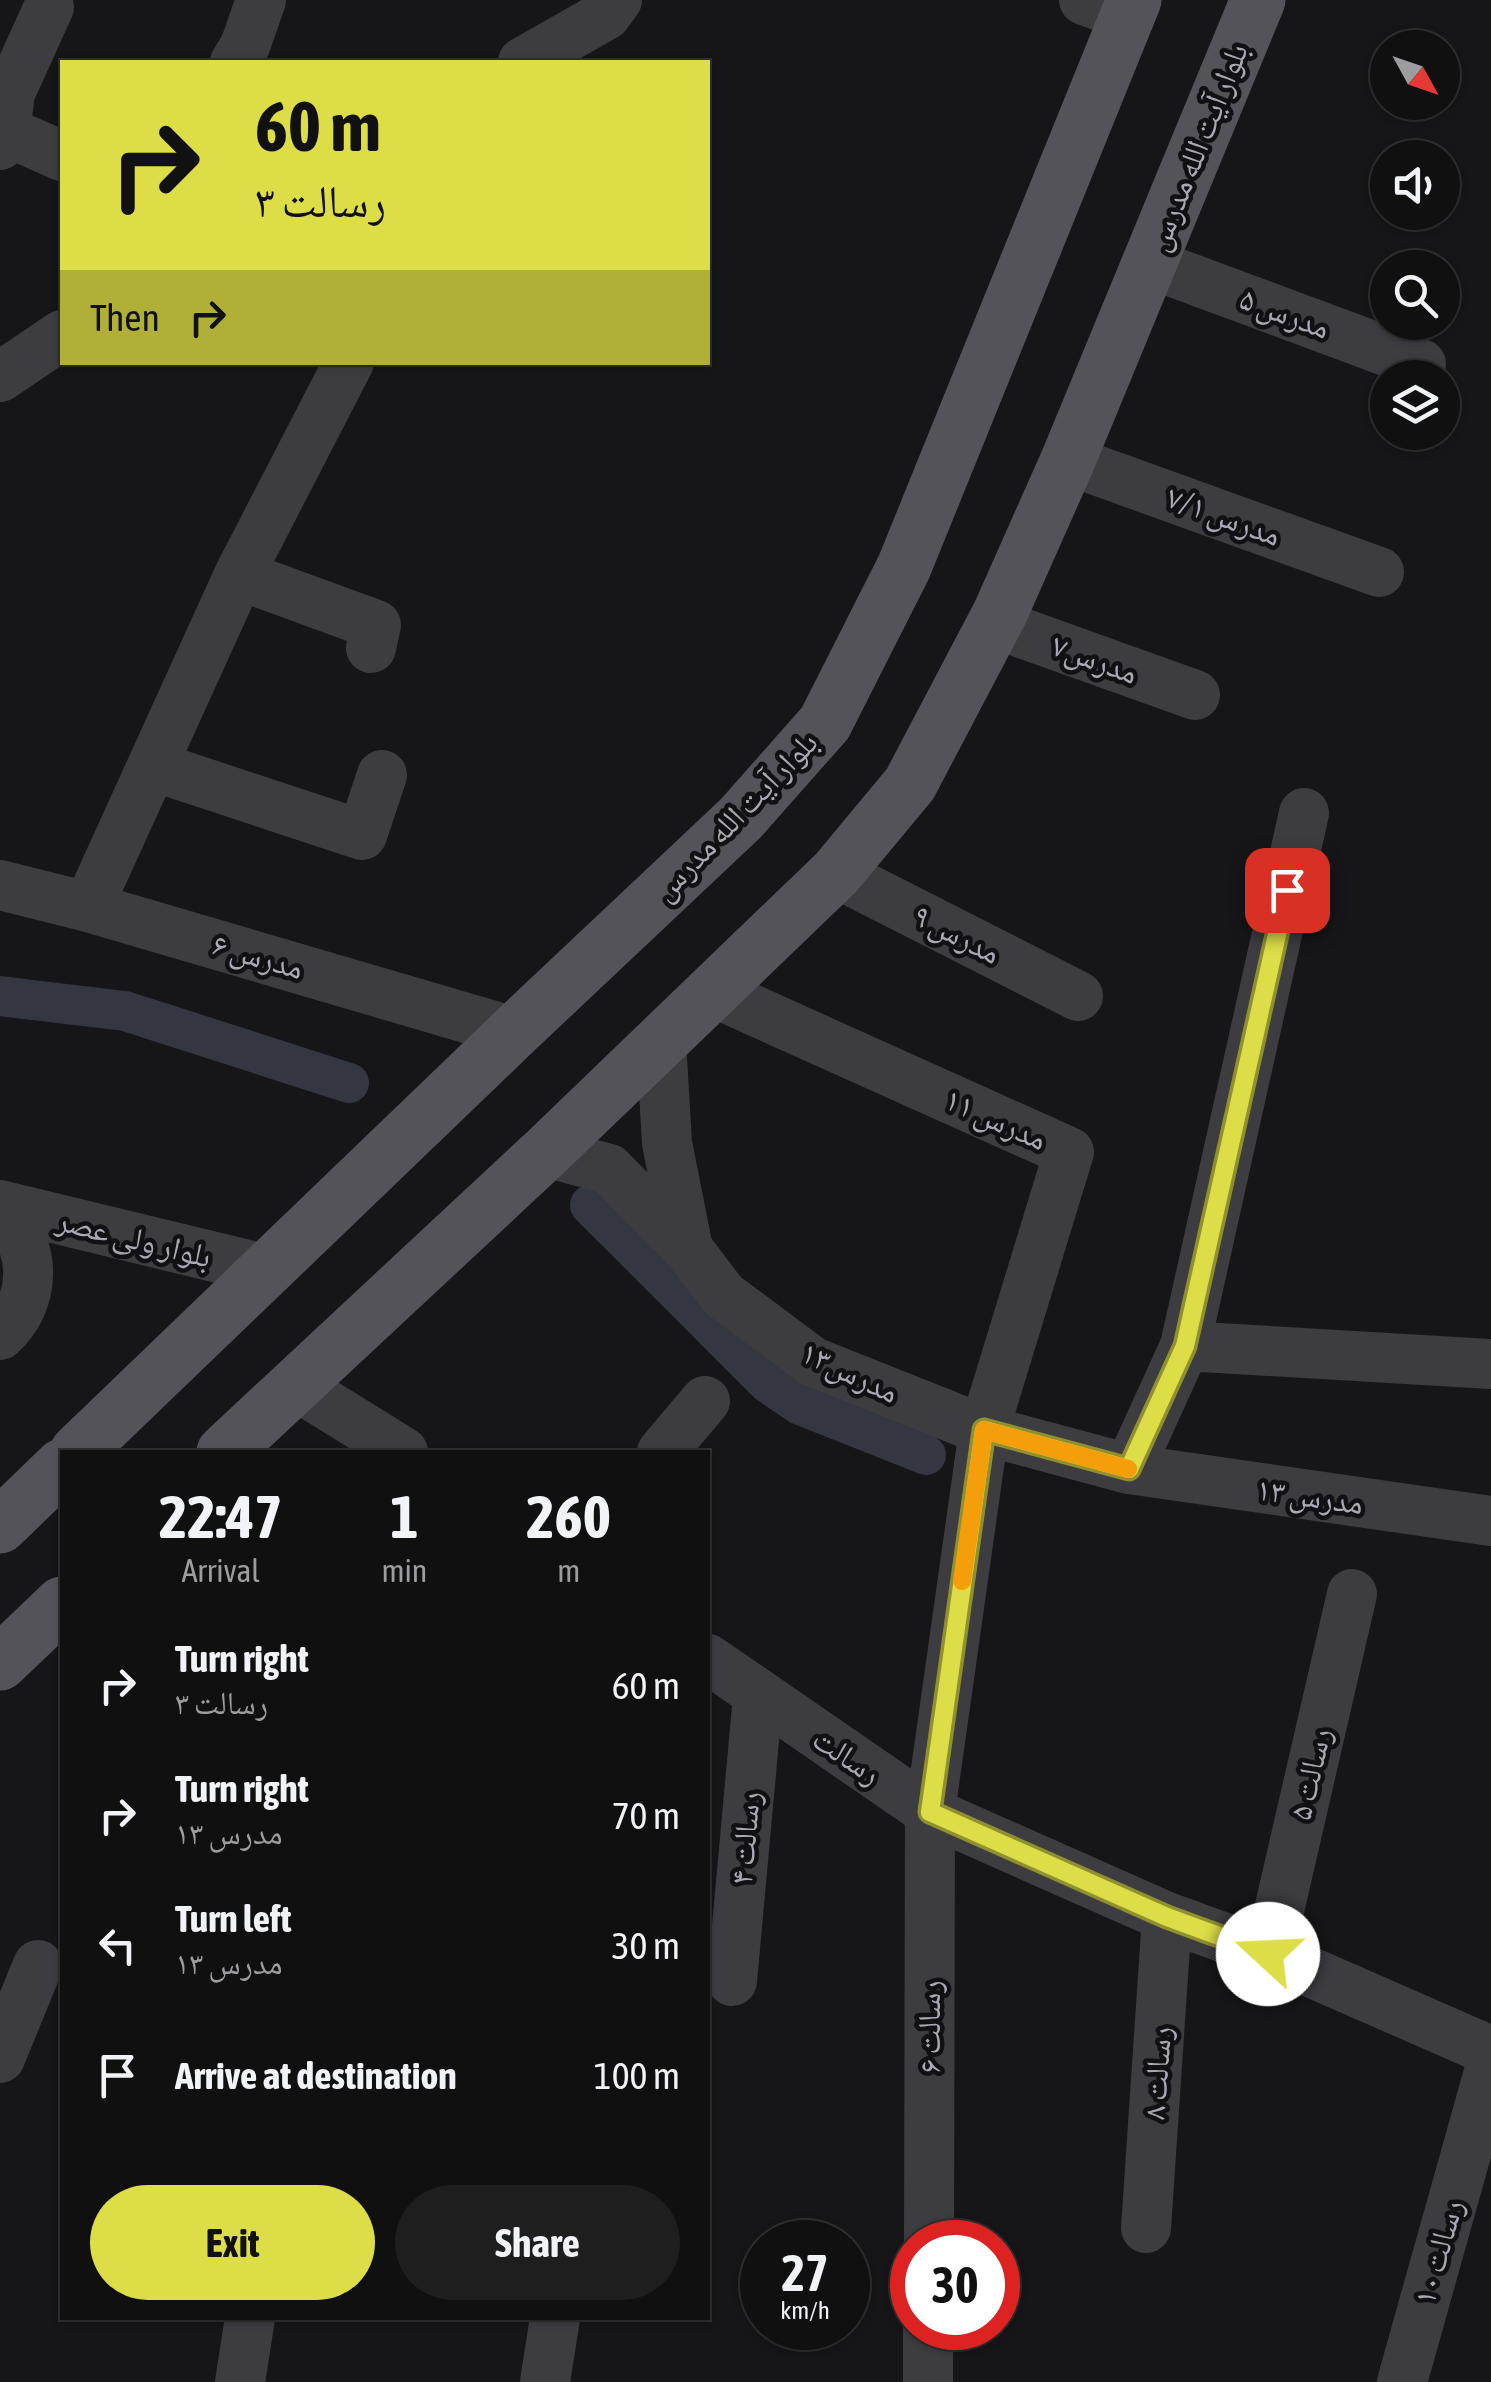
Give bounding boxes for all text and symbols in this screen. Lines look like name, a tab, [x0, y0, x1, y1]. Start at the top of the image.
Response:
north arrow	[1370, 30, 1460, 120]
map controls	[1370, 30, 1460, 450]
street label: بلوار آیت الله مدرس	[1138, 38, 1257, 257]
text: 60 m	[255, 86, 381, 166]
icon: right	[90, 100, 220, 230]
button: sound	[1370, 140, 1460, 230]
text: رسالت ۳	[255, 175, 386, 227]
button: search	[1370, 250, 1460, 340]
street label: مدرس ۵	[1234, 279, 1335, 348]
icon: right	[180, 290, 235, 345]
text: Then	[90, 296, 160, 339]
button: layers	[1370, 360, 1460, 450]
street label: مدرس ۷/۱	[1161, 478, 1286, 555]
street label: مدرس۷	[1046, 626, 1143, 693]
street label: بلوار آیت الله مدرس	[645, 723, 826, 909]
pin	[1245, 848, 1330, 933]
icon: arrive	[1260, 863, 1315, 918]
street label: مدرس ۹	[906, 896, 1007, 973]
street label: مدرس ۶	[208, 925, 308, 988]
street label: مدرس ۱۱	[939, 1080, 1053, 1159]
street label: بلوار ولی عصر	[51, 1200, 215, 1277]
street label: مدرس۱۳	[795, 1333, 905, 1412]
street label: مدرس ۱۳	[1254, 1470, 1366, 1523]
text: 22:47	[159, 1482, 282, 1551]
text: 1	[390, 1482, 419, 1551]
text: 260	[526, 1482, 611, 1551]
text: Arrival	[182, 1552, 260, 1589]
text: min	[381, 1552, 427, 1589]
text: m	[557, 1552, 580, 1589]
text: Turn right	[175, 1637, 309, 1680]
icon: right	[90, 1658, 145, 1713]
text: 60 m	[612, 1664, 680, 1707]
text: رسالت ۳	[175, 1684, 268, 1721]
street label: رسالت	[806, 1719, 888, 1792]
street label: رسالت ۵	[1281, 1724, 1338, 1823]
text: Turn right	[175, 1767, 309, 1810]
icon: right	[90, 1788, 145, 1843]
street label: رسالت ۴	[722, 1790, 767, 1886]
text: 70 m	[612, 1794, 680, 1837]
text: مدرس ۱۳	[175, 1814, 283, 1851]
text: Turn left	[175, 1897, 291, 1940]
position arrow	[1216, 1902, 1320, 2006]
icon: left	[90, 1918, 145, 1973]
text: 30 m	[612, 1924, 680, 1967]
text: مدرس ۱۳	[175, 1944, 283, 1981]
street label: رسالت ۶	[910, 1980, 947, 2074]
street label: رسالت ۸	[1135, 2025, 1178, 2121]
icon: arrive	[90, 2048, 145, 2103]
text: Arrive at destination	[175, 2054, 457, 2097]
text: 100 m	[594, 2054, 680, 2097]
button: Exit	[90, 2185, 375, 2300]
button: Share	[395, 2185, 680, 2300]
street label: رسالت ۱۰	[1405, 2195, 1470, 2309]
speed limit sign: 30	[890, 2220, 1020, 2350]
text: 27	[781, 2244, 828, 2302]
text: km/h	[780, 2296, 830, 2324]

